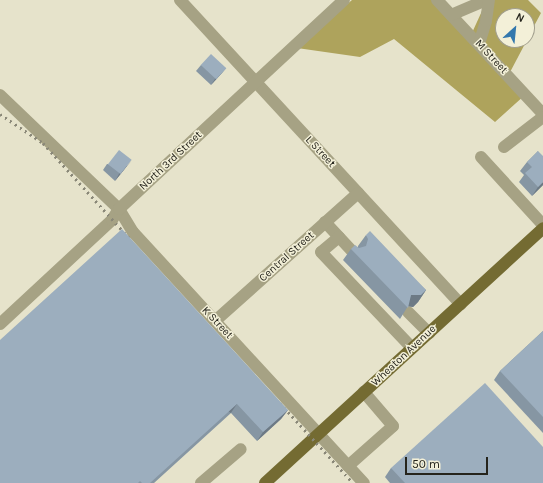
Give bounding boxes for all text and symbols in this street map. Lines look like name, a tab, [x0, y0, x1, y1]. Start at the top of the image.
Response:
north arrow	[495, 8, 535, 48]
text: N	[514, 10, 527, 25]
street label: M Street	[472, 37, 510, 77]
street label: North 3rd Street	[137, 129, 205, 193]
street label: L Street	[302, 134, 338, 170]
street label: Central Street	[257, 229, 317, 285]
street label: K Street	[199, 304, 235, 342]
street label: Wheaton Avenue	[369, 323, 439, 389]
scale bar	[407, 449, 490, 475]
text: 50 m	[412, 457, 440, 471]

